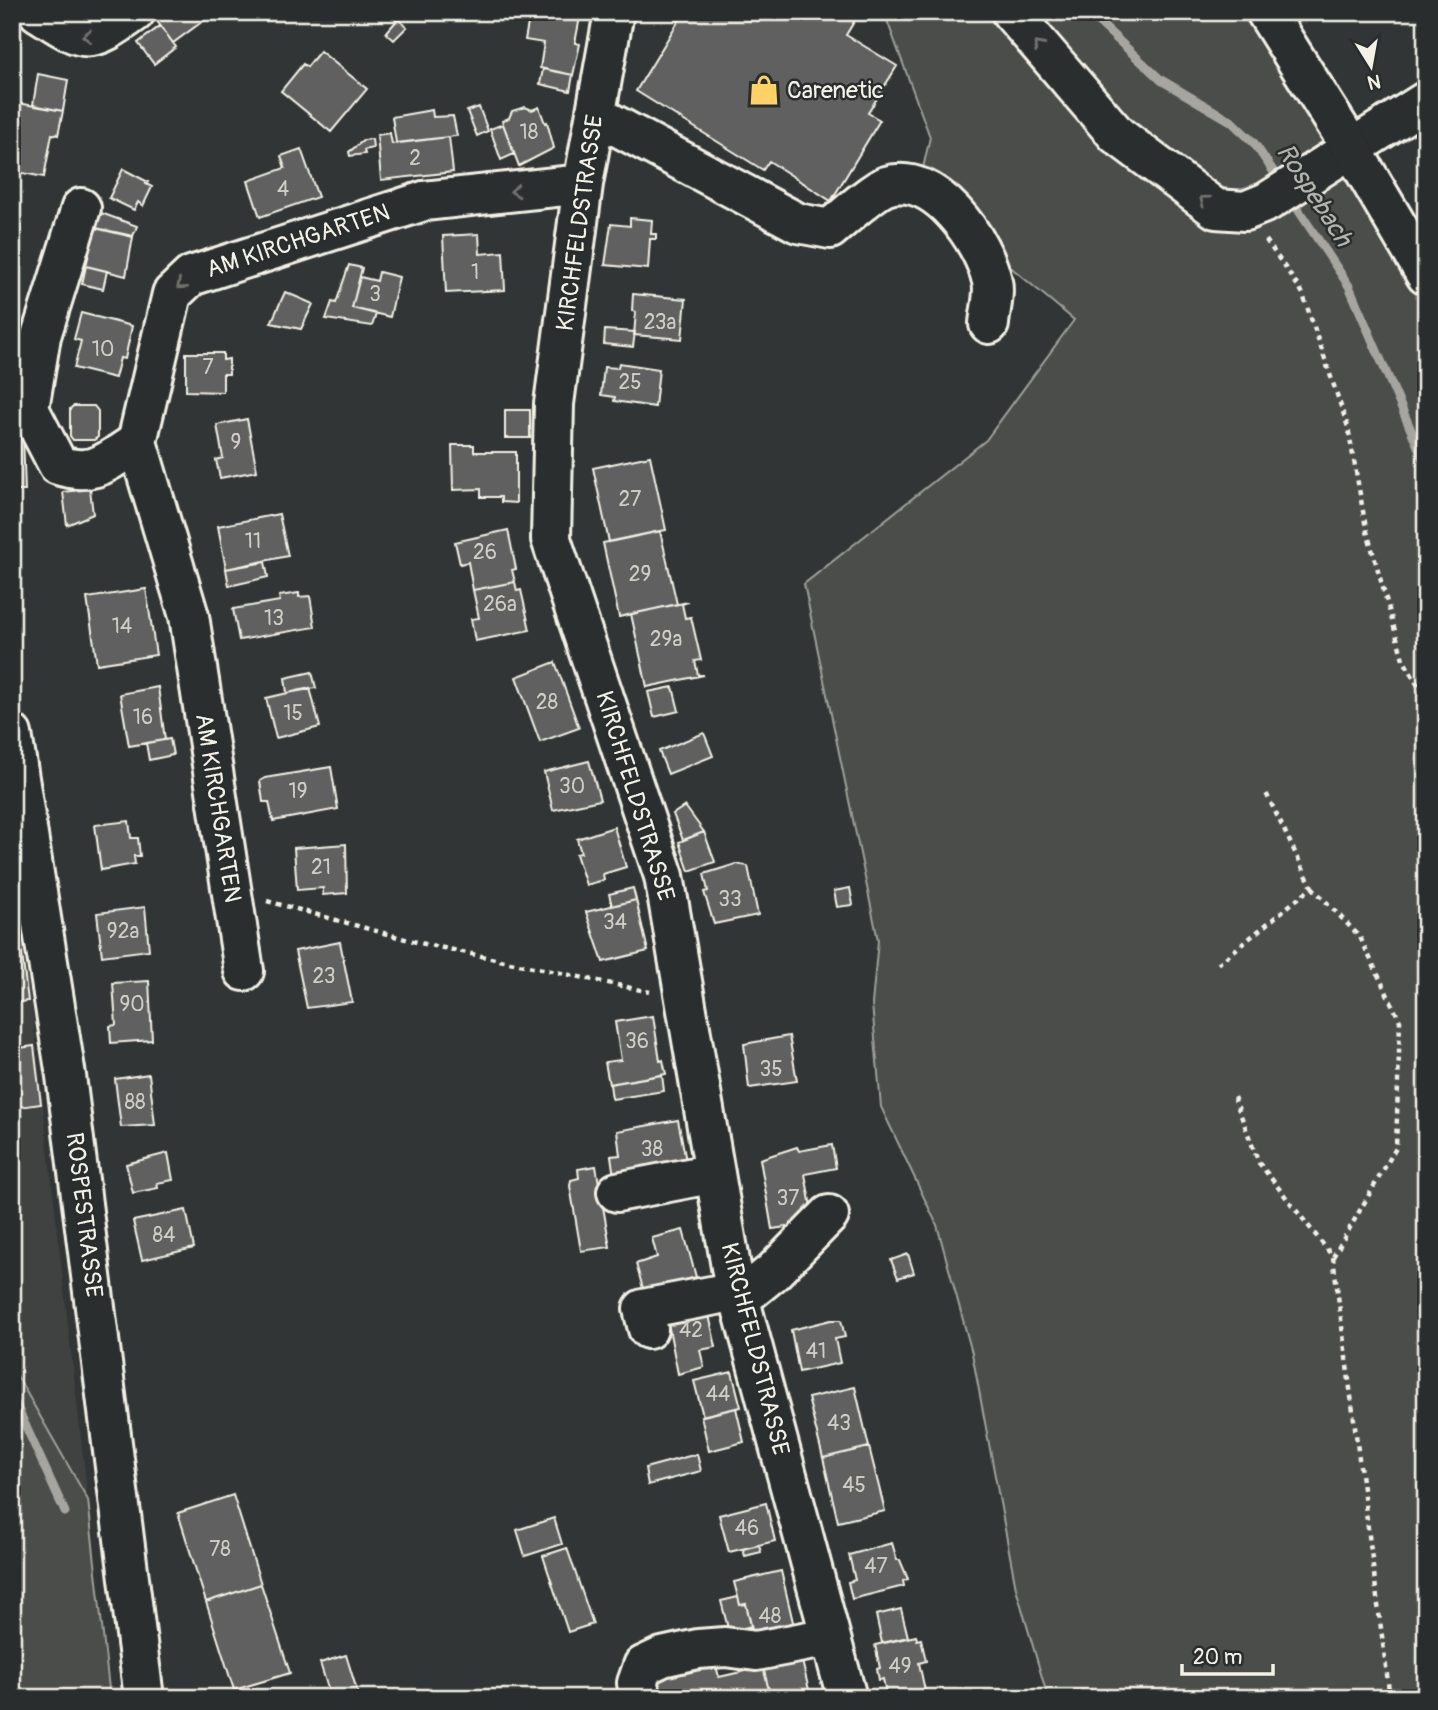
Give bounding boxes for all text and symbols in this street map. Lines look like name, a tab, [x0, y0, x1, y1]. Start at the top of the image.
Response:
one-way arrow	[81, 28, 92, 43]
north arrow	[1336, 32, 1406, 102]
one-way arrow	[1034, 41, 1046, 54]
text: N	[1365, 69, 1383, 95]
shop icon: Carenetic	[747, 73, 781, 107]
place label: Carenetic	[787, 76, 884, 105]
street label: KIRCHFELDSTRASSE	[550, 113, 610, 333]
house number: 18	[520, 119, 538, 146]
water label: Rospebach	[1269, 138, 1360, 254]
house number: 2	[409, 145, 421, 172]
house number: 4	[277, 176, 289, 203]
one-way arrow	[509, 183, 520, 198]
one-way arrow	[1199, 196, 1212, 209]
street label: AM KIRCHGARTEN	[203, 198, 393, 284]
house number: 1	[471, 259, 479, 286]
one-way arrow	[176, 277, 189, 289]
house number: 3	[369, 281, 381, 308]
house number: 23a	[644, 309, 676, 336]
house number: 10	[92, 336, 114, 363]
house number: 7	[202, 354, 214, 381]
house number: 25	[618, 369, 642, 396]
house number: 9	[231, 429, 241, 456]
house number: 27	[619, 486, 641, 513]
house number: 11	[245, 528, 261, 555]
house number: 26	[473, 539, 497, 566]
house number: 29	[629, 561, 651, 588]
house number: 26a	[483, 591, 517, 618]
house number: 13	[264, 605, 284, 632]
house number: 14	[112, 613, 132, 640]
house number: 29a	[650, 626, 682, 653]
street label: KIRCHFELDSTRASSE	[589, 688, 681, 904]
house number: 28	[536, 689, 558, 716]
house number: 15	[283, 700, 303, 727]
house number: 16	[133, 704, 153, 731]
street label: AM KIRCHGARTEN	[189, 711, 247, 905]
house number: 30	[559, 773, 585, 800]
house number: 19	[288, 778, 308, 805]
house number: 21	[311, 854, 331, 881]
house number: 33	[718, 886, 742, 913]
house number: 34	[603, 909, 627, 936]
house number: 92a	[107, 918, 139, 945]
house number: 23	[313, 963, 335, 990]
house number: 90	[119, 991, 145, 1018]
house number: 36	[625, 1028, 649, 1055]
house number: 35	[759, 1056, 783, 1083]
house number: 88	[124, 1089, 146, 1116]
street label: ROSPESTRASSE	[59, 1131, 109, 1299]
house number: 38	[641, 1136, 663, 1163]
house number: 37	[777, 1185, 799, 1212]
house number: 84	[153, 1222, 175, 1249]
street label: KIRCHFELDSTRASSE	[715, 1240, 795, 1458]
house number: 42	[679, 1317, 703, 1344]
house number: 41	[806, 1338, 826, 1365]
house number: 44	[706, 1381, 730, 1408]
house number: 43	[827, 1410, 851, 1437]
house number: 45	[842, 1472, 866, 1499]
house number: 46	[735, 1515, 759, 1542]
house number: 78	[209, 1536, 231, 1563]
house number: 47	[864, 1553, 888, 1580]
house number: 48	[759, 1603, 781, 1630]
scale bar	[1182, 1633, 1274, 1677]
text: 20 m	[1193, 1644, 1242, 1671]
house number: 49	[889, 1653, 912, 1680]

